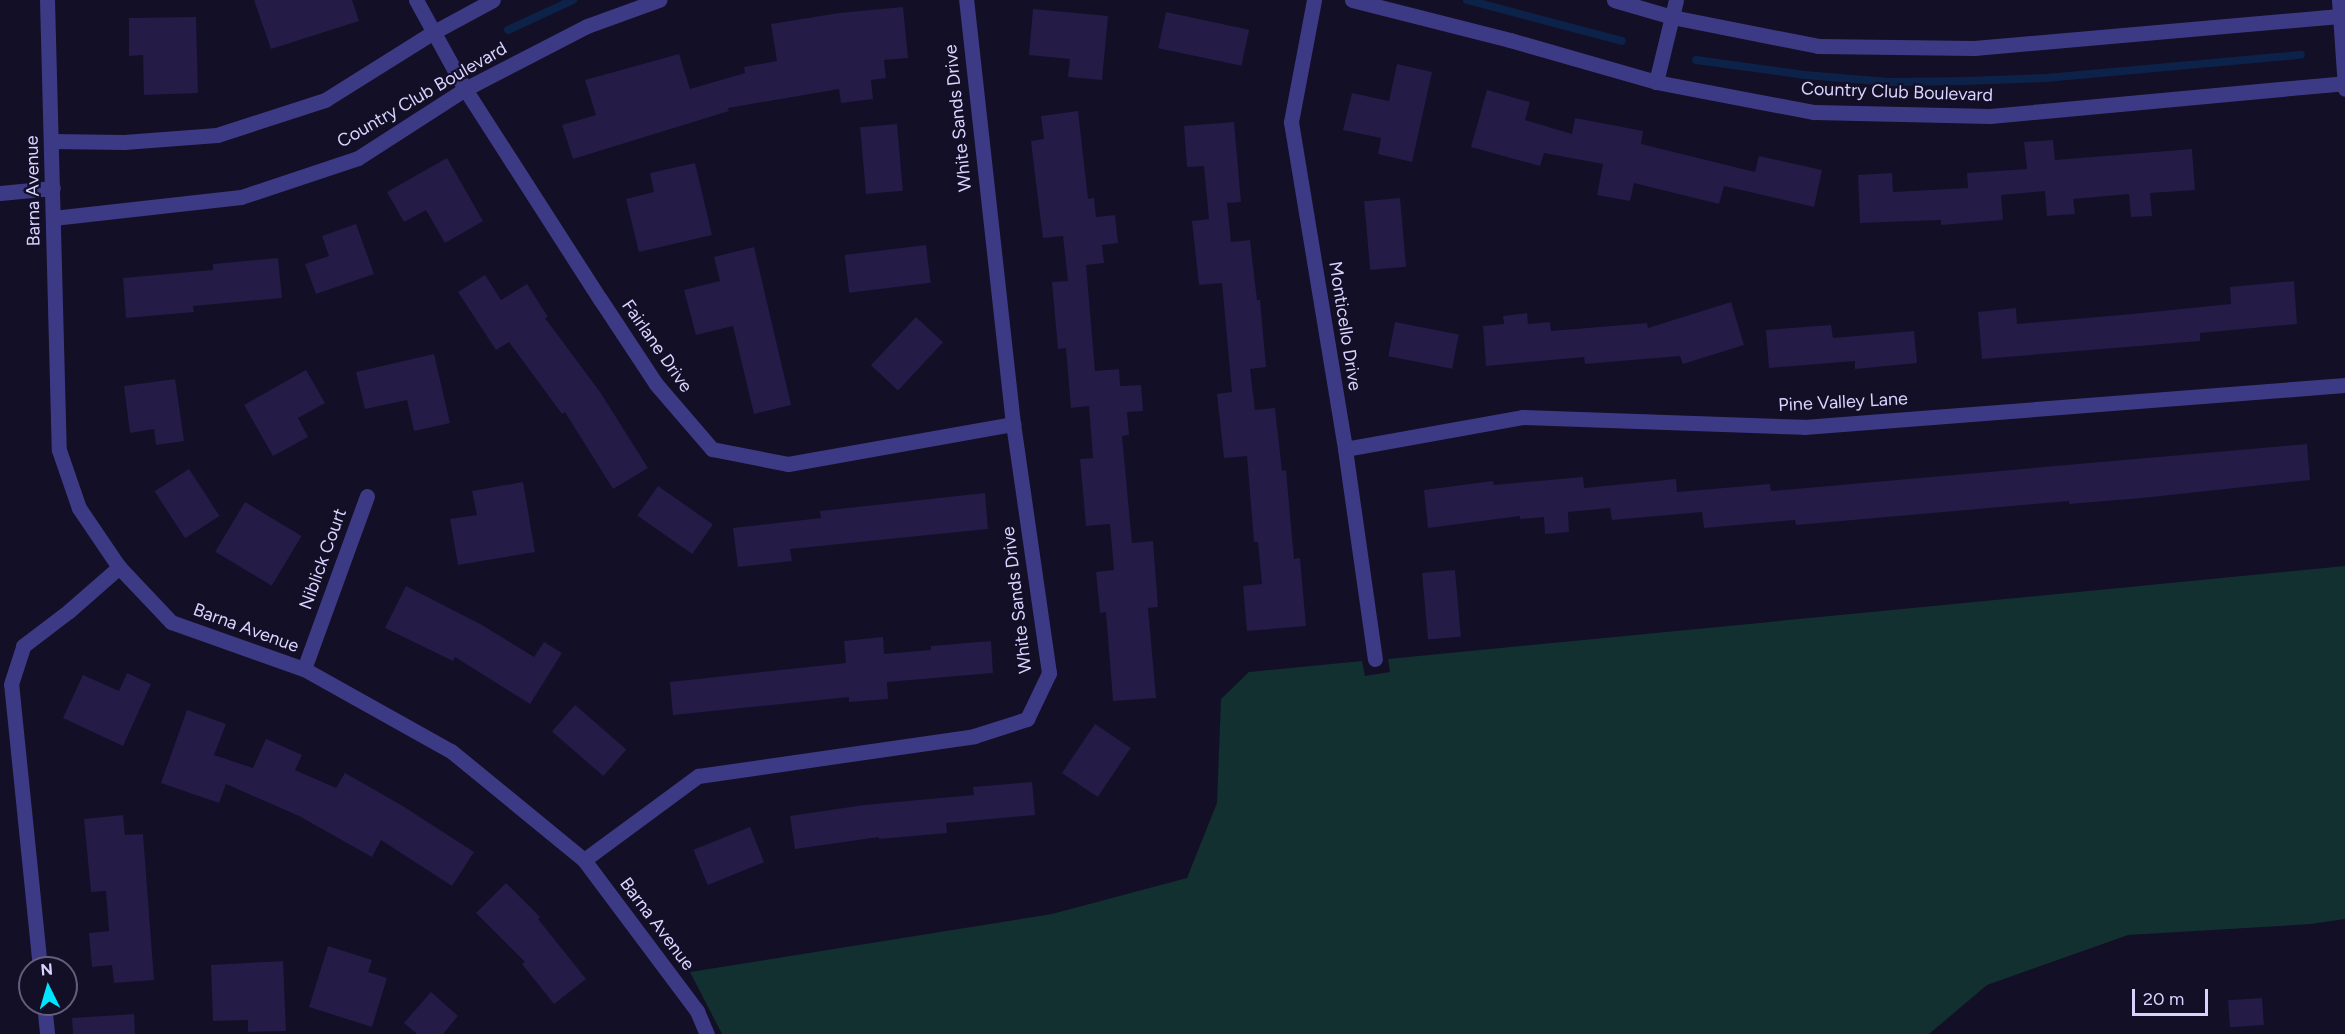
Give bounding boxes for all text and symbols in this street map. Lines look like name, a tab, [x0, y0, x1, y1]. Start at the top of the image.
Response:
street label: Country Club Boulevard	[333, 38, 511, 152]
street label: White Sands Drive	[940, 43, 976, 193]
street label: Country Club Boulevard	[1801, 78, 1993, 106]
street label: Barna Avenue	[21, 135, 45, 247]
street label: Monticello Drive	[1324, 260, 1366, 392]
street label: Fairlane Drive	[617, 295, 697, 397]
street label: Pine Valley Lane	[1778, 388, 1908, 416]
street label: Niblick Court	[295, 505, 351, 613]
street label: White Sands Drive	[997, 525, 1037, 675]
street label: Barna Avenue	[190, 599, 302, 657]
street label: Barna Avenue	[615, 873, 699, 975]
north arrow	[18, 956, 78, 1016]
text: N	[40, 960, 54, 980]
scale bar	[2135, 977, 2212, 1015]
text: 20 m	[2143, 988, 2184, 1010]

